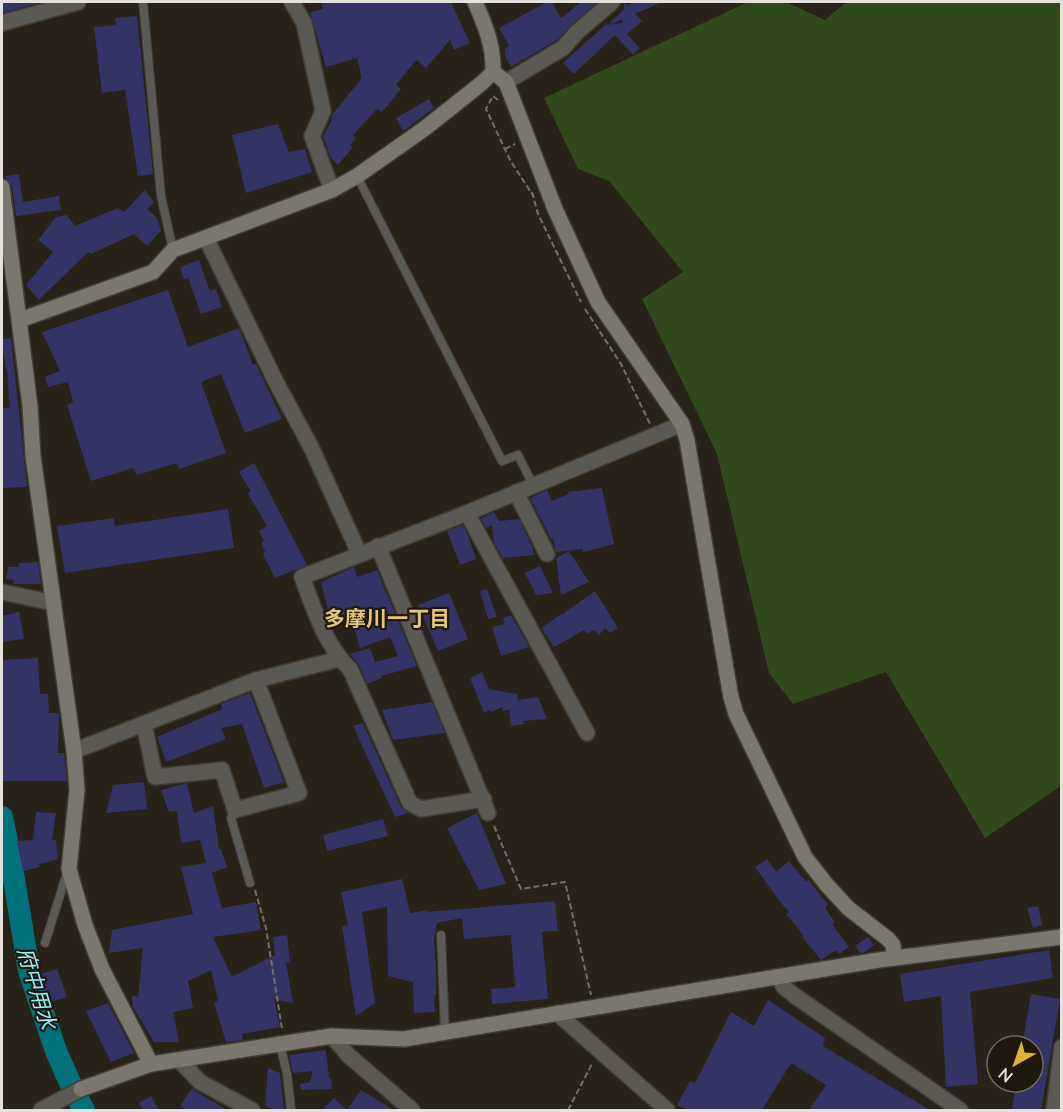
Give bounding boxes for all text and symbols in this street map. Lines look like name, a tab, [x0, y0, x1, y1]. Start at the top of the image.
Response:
district label: 多摩川一丁目	[324, 605, 450, 630]
water label: 府中用水	[14, 944, 63, 1034]
north arrow	[985, 1034, 1045, 1094]
text: N	[994, 1065, 1016, 1087]

